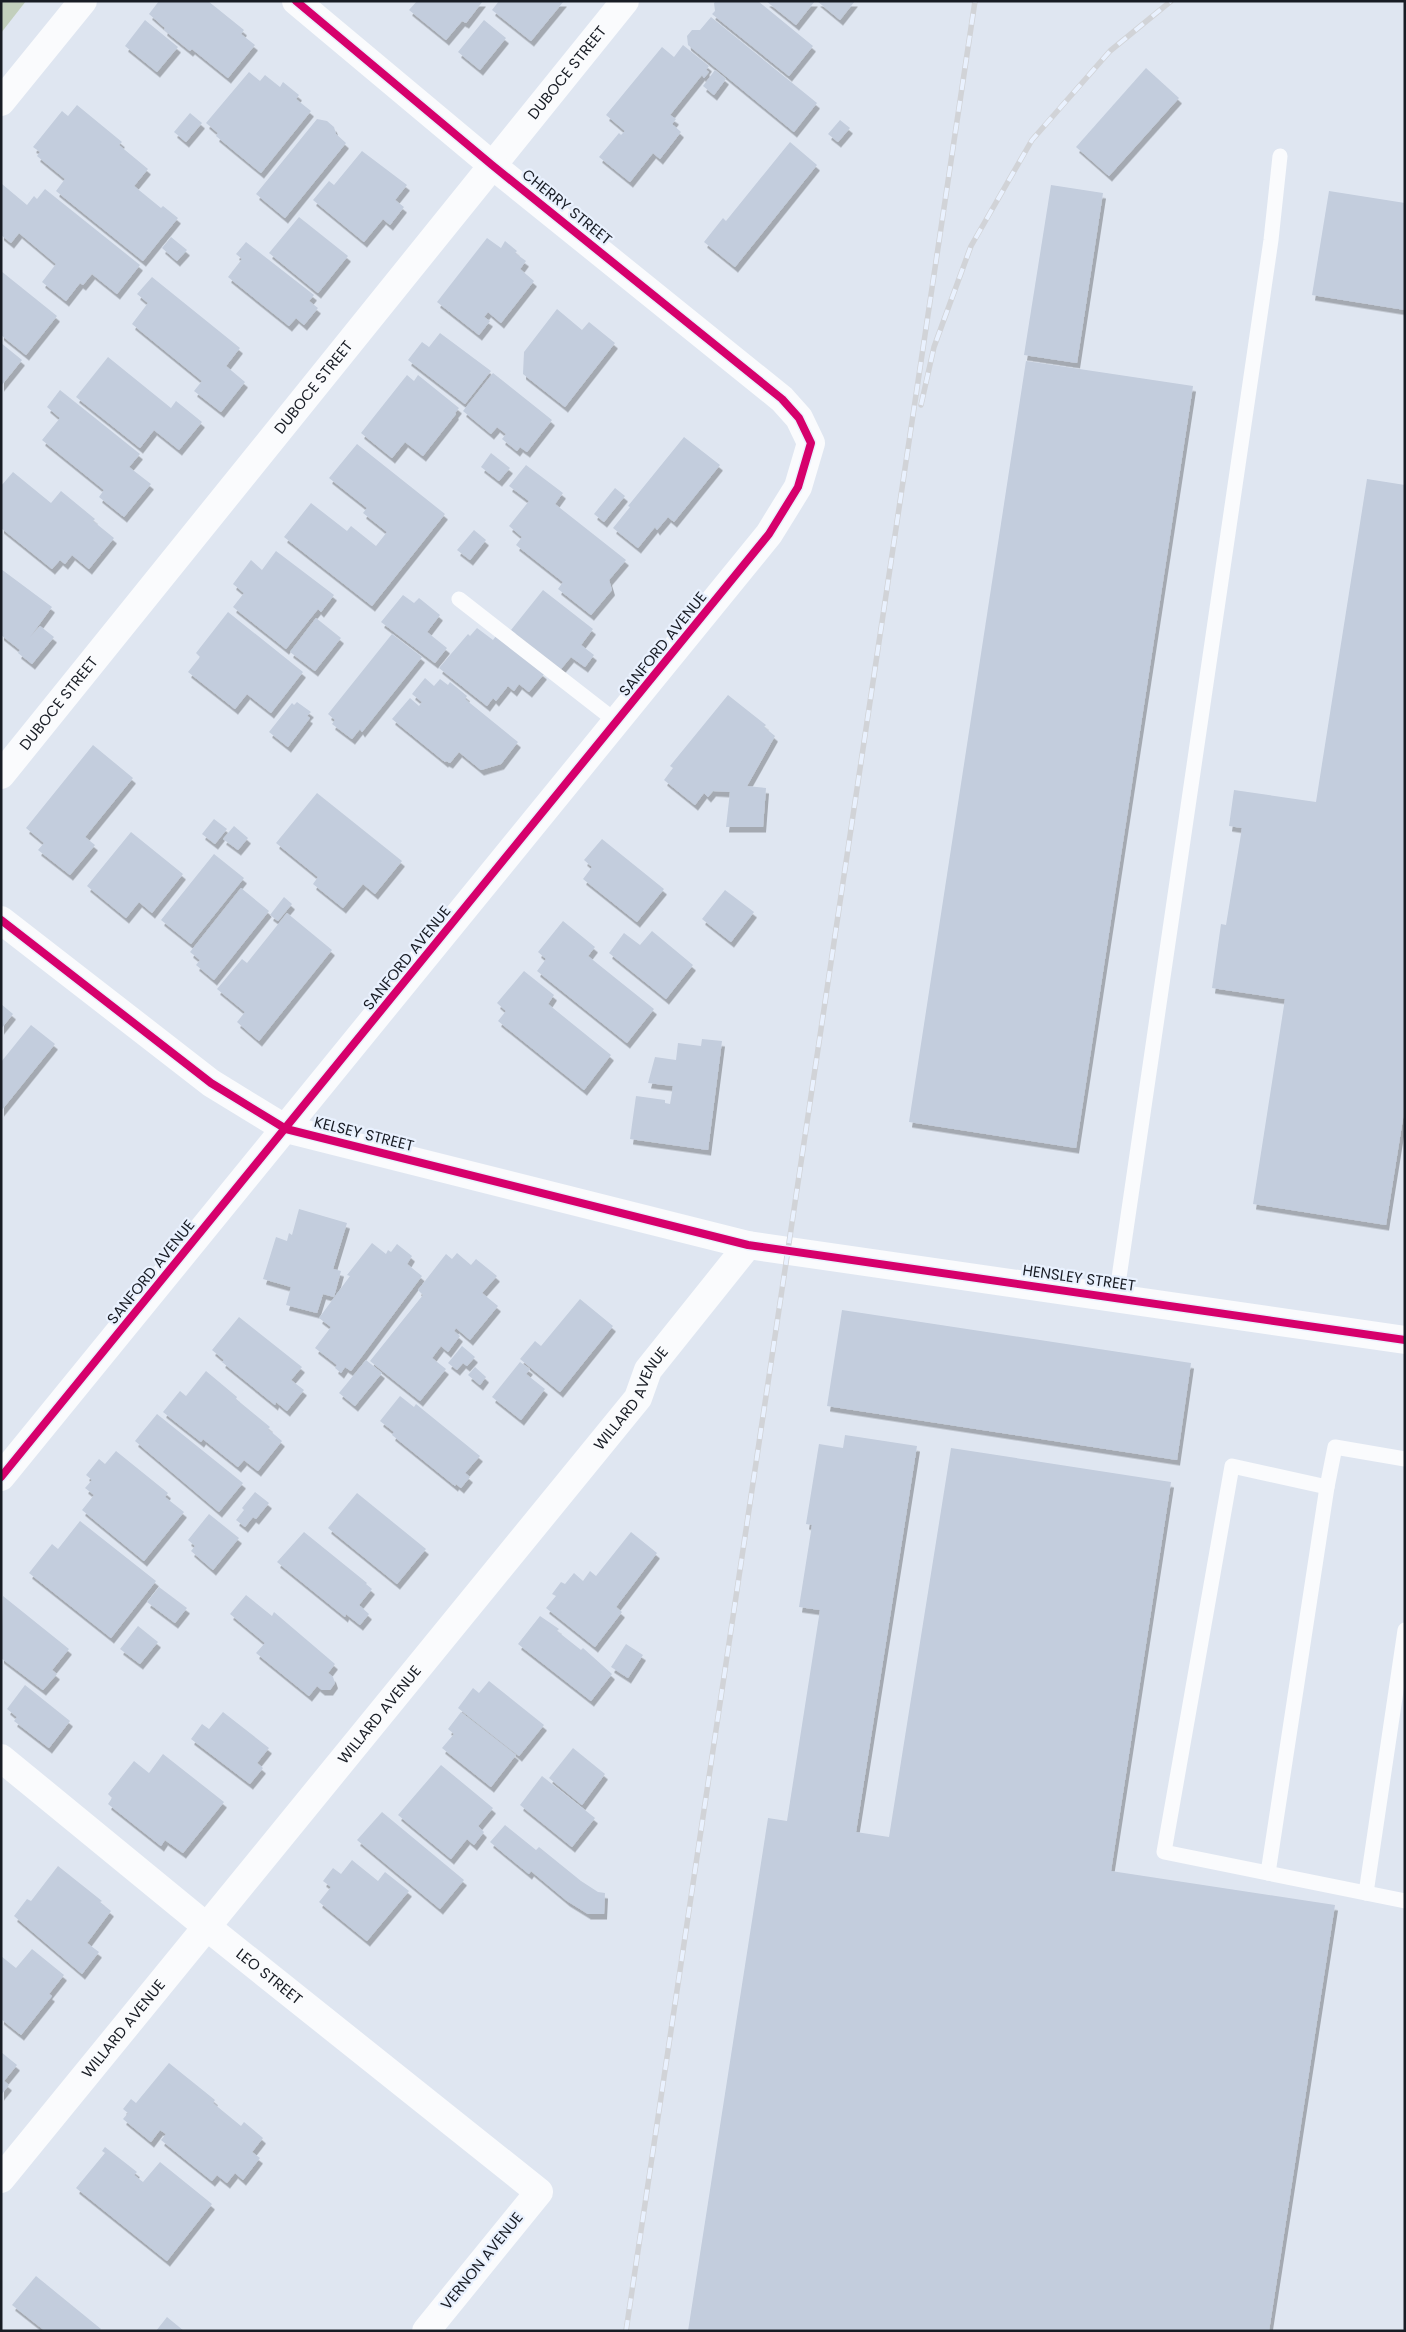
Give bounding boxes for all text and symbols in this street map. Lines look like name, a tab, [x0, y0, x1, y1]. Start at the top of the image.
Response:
street label: DUBOCE STREET	[523, 21, 611, 124]
street label: CHERRY STREET	[518, 164, 617, 249]
street label: DUBOCE STREET	[269, 336, 357, 438]
street label: SANFORD AVENUE	[614, 587, 711, 700]
street label: DUBOCE STREET	[14, 652, 103, 754]
street label: SANFORD AVENUE	[358, 901, 455, 1014]
street label: KELSEY STREET	[312, 1111, 416, 1156]
street label: SANFORD AVENUE	[102, 1215, 199, 1328]
street label: HENSLEY STREET	[1021, 1259, 1137, 1296]
street label: WILLARD AVENUE	[589, 1342, 673, 1454]
street label: WILLARD AVENUE	[333, 1661, 426, 1768]
street label: LEO STREET	[232, 1943, 307, 2009]
street label: WILLARD AVENUE	[77, 1975, 170, 2082]
street label: VERNON AVENUE	[436, 2207, 528, 2314]

